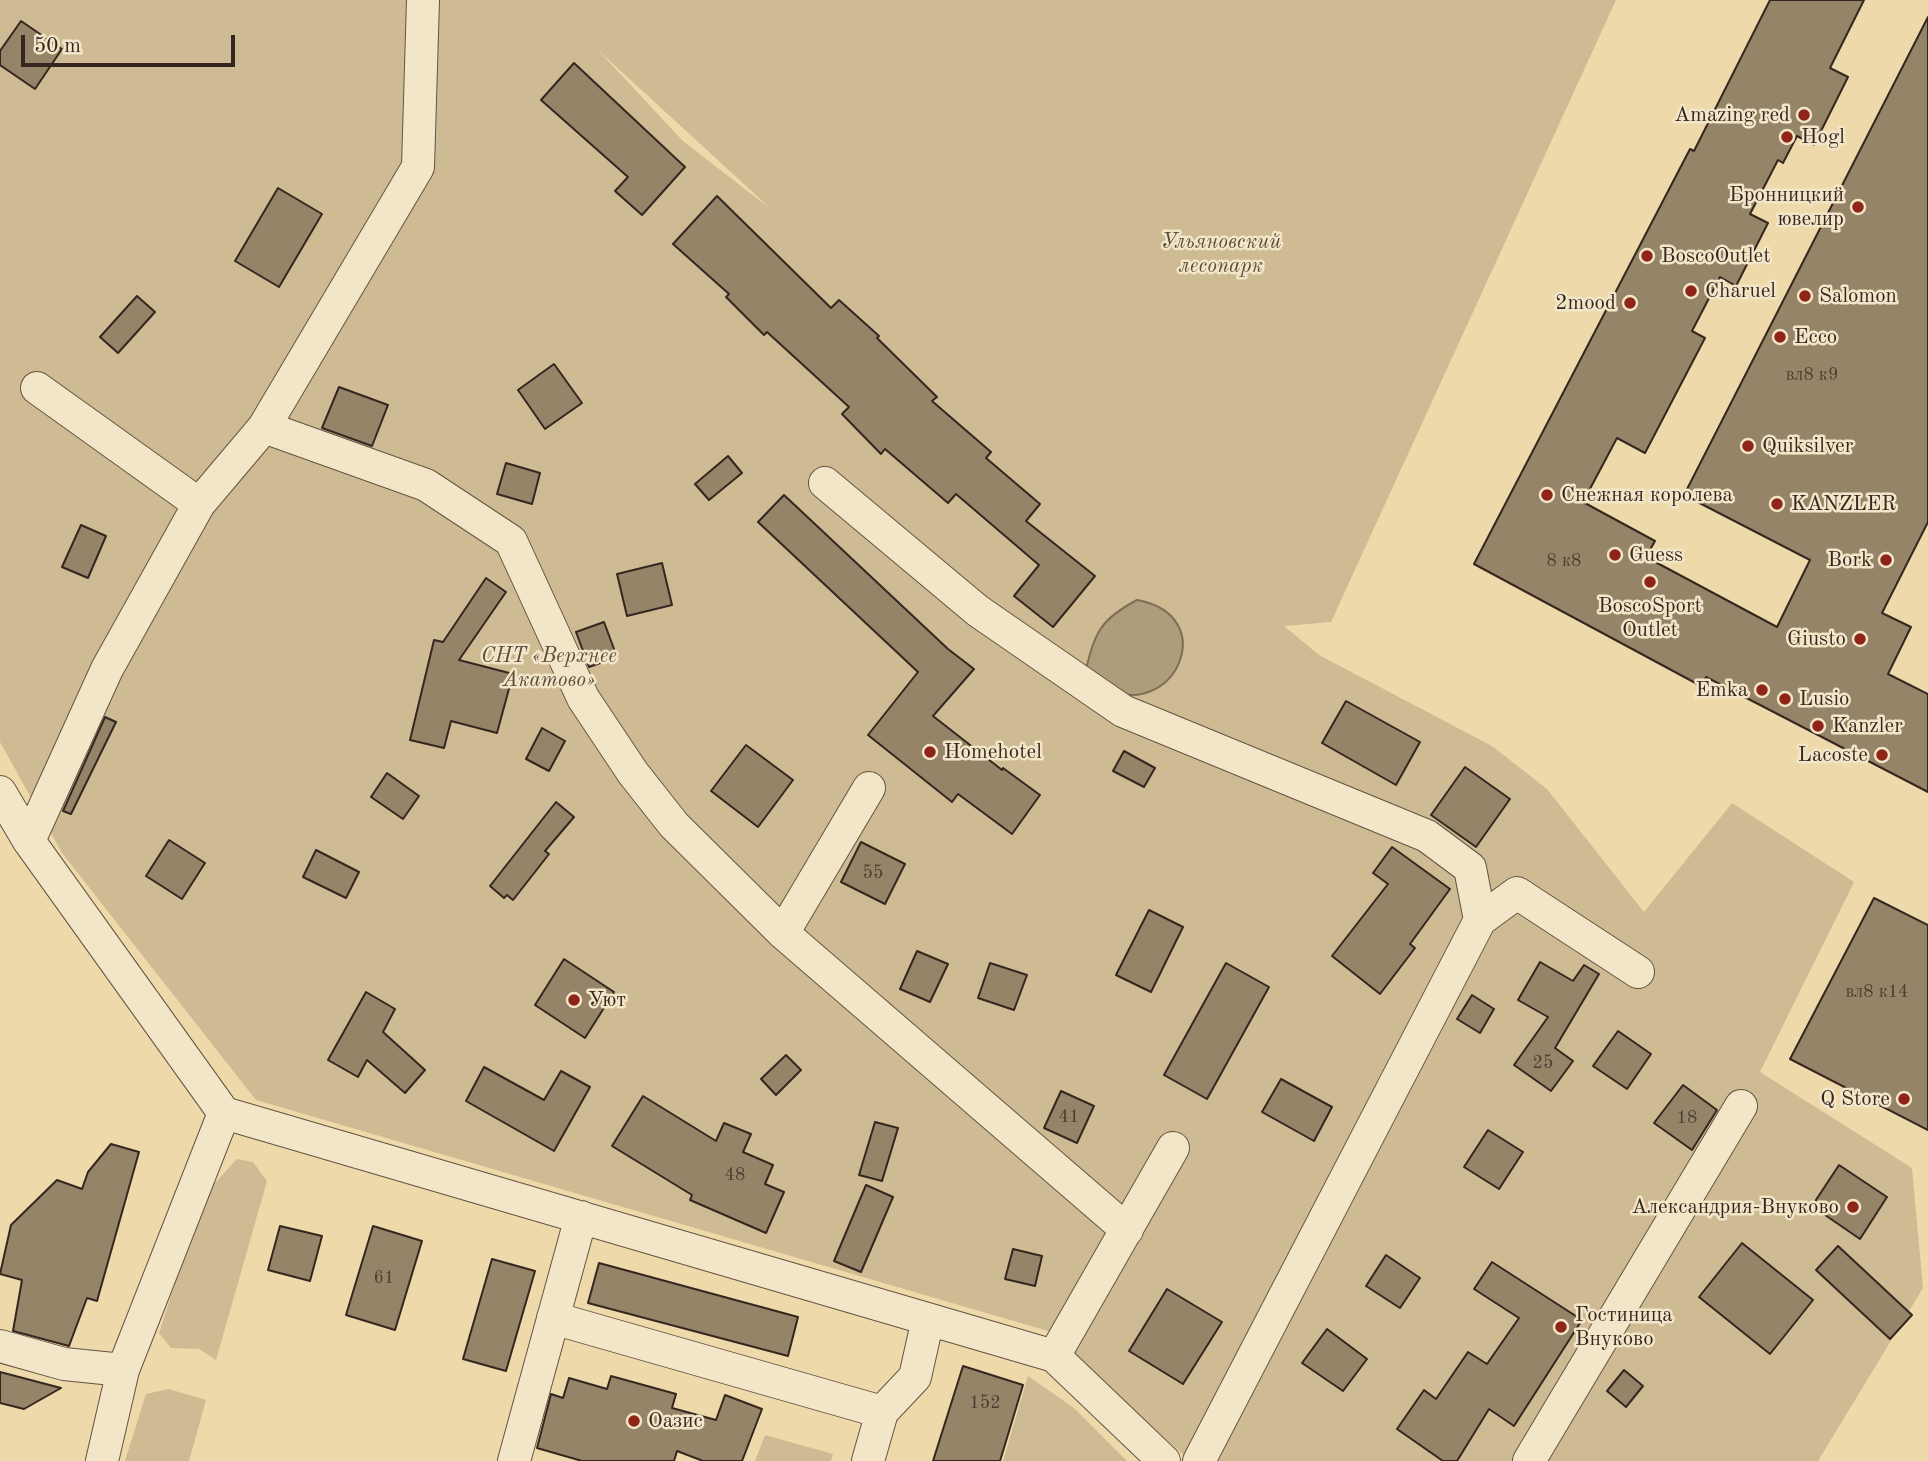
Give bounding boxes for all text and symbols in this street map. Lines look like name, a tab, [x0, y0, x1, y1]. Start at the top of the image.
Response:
scale bar	[24, 21, 238, 65]
text: 50 m	[34, 36, 81, 57]
place label: Amazing red	[1674, 102, 1790, 128]
marker: Amazing red	[1796, 107, 1812, 123]
place label: Hogl	[1801, 124, 1845, 150]
marker: Hogl	[1779, 129, 1795, 145]
place label: Бронницкий ювелир	[1729, 182, 1844, 232]
marker: Бронницкий ювелир	[1850, 199, 1866, 215]
park label: Ульяновский лесопарк	[1161, 229, 1281, 279]
place label: BoscoOutlet	[1661, 243, 1771, 269]
marker: BoscoOutlet	[1639, 248, 1655, 264]
place label: Charuel	[1705, 278, 1776, 304]
marker: Charuel	[1683, 283, 1699, 299]
place label: Salomon	[1819, 283, 1897, 309]
marker: Salomon	[1797, 288, 1813, 304]
place label: 2mood	[1555, 290, 1616, 316]
marker: 2mood	[1622, 295, 1638, 311]
place label: Ecco	[1794, 324, 1837, 350]
marker: Ecco	[1772, 329, 1788, 345]
house number: вл8 к9	[1786, 364, 1838, 386]
place label: Quiksilver	[1762, 433, 1853, 459]
marker: Quiksilver	[1740, 438, 1756, 454]
place label: Снежная королева	[1561, 482, 1733, 508]
marker: Снежная королева	[1539, 487, 1555, 503]
place label: KANZLER	[1791, 491, 1896, 517]
marker: KANZLER	[1769, 496, 1785, 512]
place label: Guess	[1629, 542, 1683, 568]
marker: Guess	[1607, 547, 1623, 563]
place label: Bork	[1828, 547, 1872, 573]
house number: 8 к8	[1547, 550, 1581, 572]
marker: Bork	[1878, 552, 1894, 568]
marker: BoscoSport Outlet	[1642, 574, 1658, 590]
place label: BoscoSport Outlet	[1598, 593, 1702, 643]
place label: Giusto	[1787, 626, 1846, 652]
marker: Giusto	[1852, 631, 1868, 647]
park label: СНТ «Верхнее Акатово»	[481, 643, 617, 693]
place label: Emka	[1696, 677, 1748, 703]
marker: Emka	[1754, 682, 1770, 698]
place label: Lusio	[1799, 686, 1849, 712]
marker: Lusio	[1777, 691, 1793, 707]
place label: Kanzler	[1832, 713, 1903, 739]
marker: Kanzler	[1810, 718, 1826, 734]
place label: Homehotel	[944, 739, 1042, 765]
place label: Lacoste	[1798, 742, 1868, 768]
marker: Homehotel	[922, 744, 938, 760]
marker: Lacoste	[1874, 747, 1890, 763]
house number: 55	[863, 862, 883, 884]
house number: вл8 к14	[1845, 981, 1909, 1003]
place label: Уют	[588, 987, 626, 1013]
marker: Уют	[566, 992, 582, 1008]
house number: 25	[1533, 1052, 1553, 1074]
place label: Q Store	[1820, 1086, 1890, 1112]
marker: Q Store	[1896, 1091, 1912, 1107]
house number: 41	[1059, 1106, 1079, 1128]
house number: 18	[1677, 1107, 1697, 1129]
house number: 48	[725, 1164, 745, 1186]
place label: Александрия-Внуково	[1631, 1194, 1839, 1220]
marker: Александрия-Внуково	[1845, 1199, 1861, 1215]
house number: 61	[374, 1267, 394, 1289]
place label: Гостиница Внуково	[1575, 1302, 1673, 1352]
marker: Гостиница Внуково	[1553, 1319, 1569, 1335]
house number: 152	[969, 1392, 1001, 1414]
place label: Оазис	[648, 1408, 703, 1434]
marker: Оазис	[626, 1413, 642, 1429]

